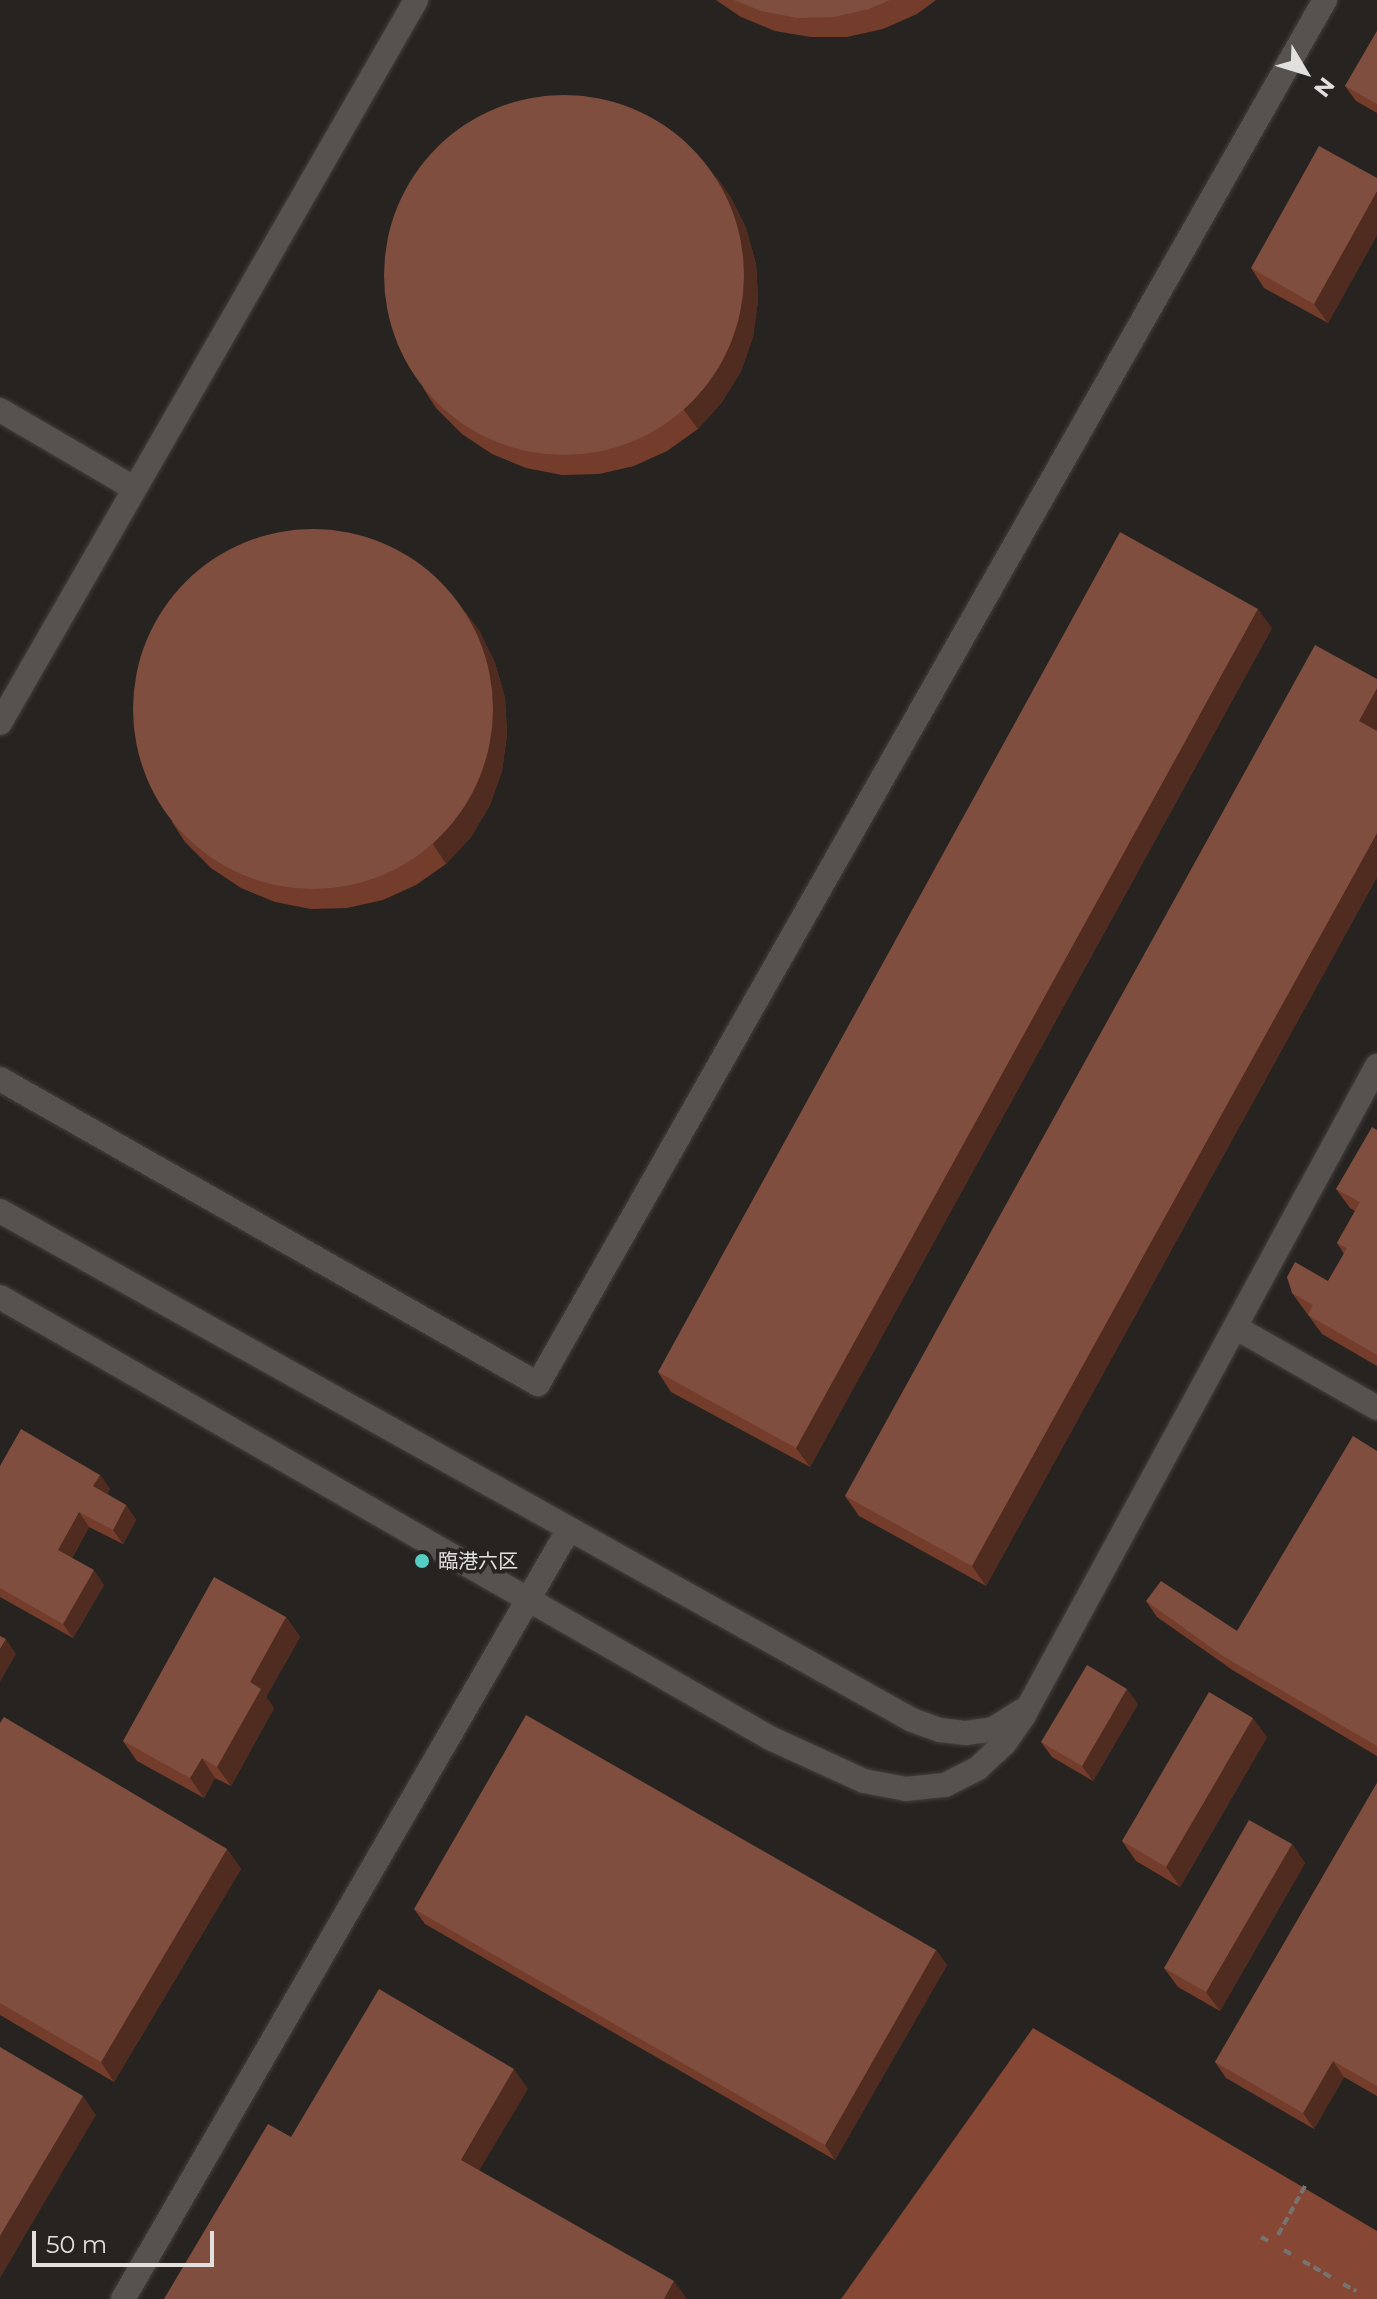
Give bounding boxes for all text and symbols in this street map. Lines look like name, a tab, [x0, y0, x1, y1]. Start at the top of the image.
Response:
north arrow	[1265, 32, 1345, 112]
text: N	[1308, 72, 1340, 102]
place label: 臨港六区	[438, 1549, 518, 1573]
marker: 臨港六区	[413, 1552, 431, 1570]
scale bar	[36, 2215, 218, 2265]
text: 50 m	[46, 2230, 107, 2259]

